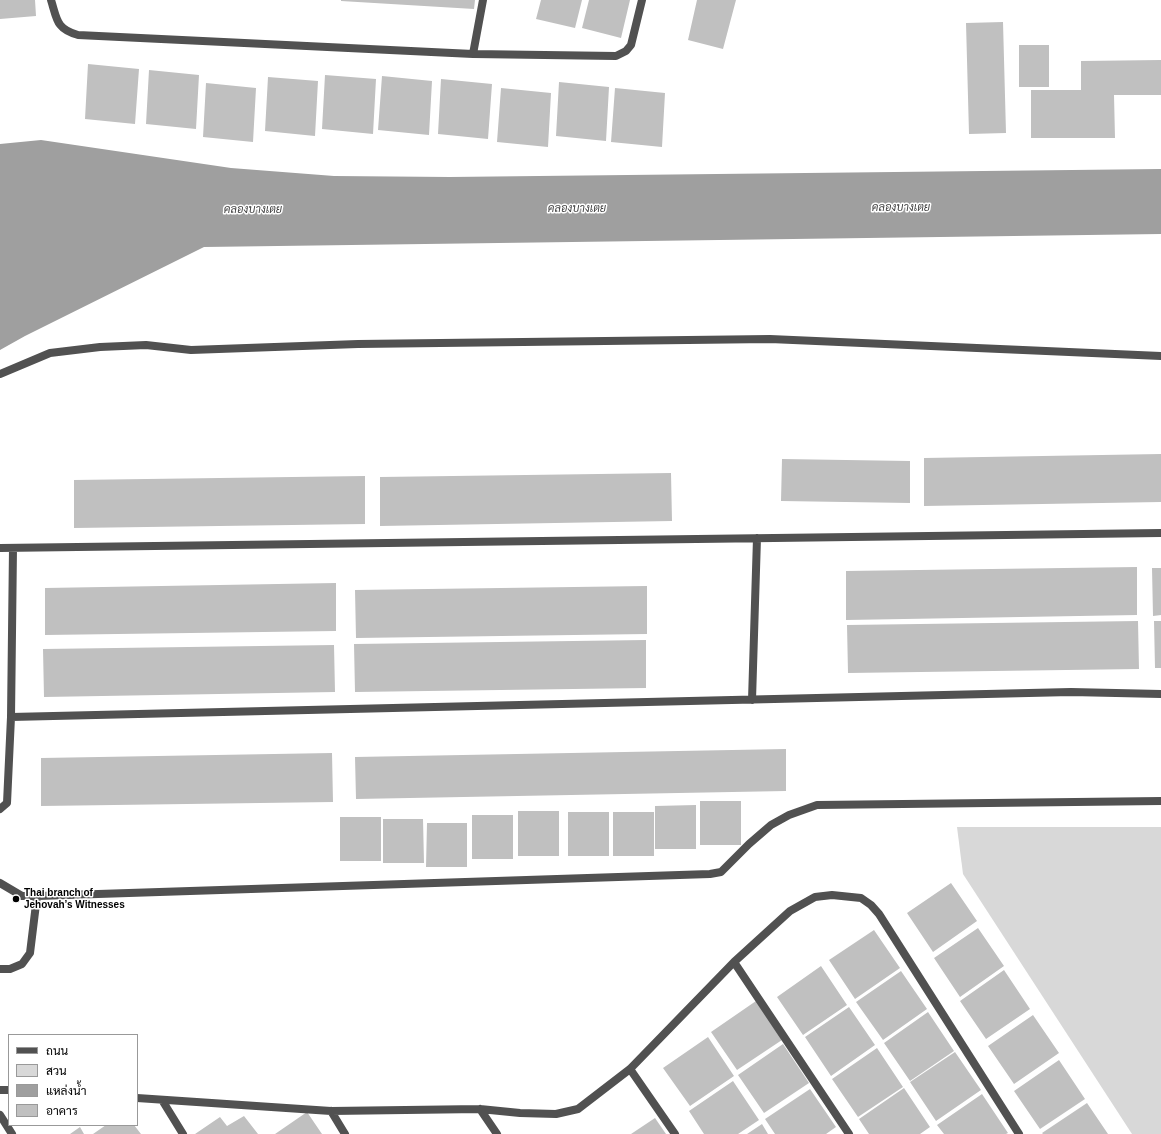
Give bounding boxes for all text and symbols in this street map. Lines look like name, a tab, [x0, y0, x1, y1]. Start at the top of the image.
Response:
water label: คลองบางเตย	[872, 201, 930, 215]
water label: คลองบางเตย	[548, 202, 606, 216]
water label: คลองบางเตย	[224, 203, 282, 217]
place label: Thai branch of Jehovah’s Witnesses	[24, 887, 125, 910]
marker: Thai branch of Jehovah’s Witnesses	[11, 894, 21, 904]
legend	[8, 1034, 138, 1126]
text: ถนน	[46, 1044, 68, 1058]
text: สวน	[46, 1064, 67, 1078]
text: แหล่งน้ำ	[46, 1084, 86, 1098]
text: อาคาร	[46, 1104, 78, 1118]

